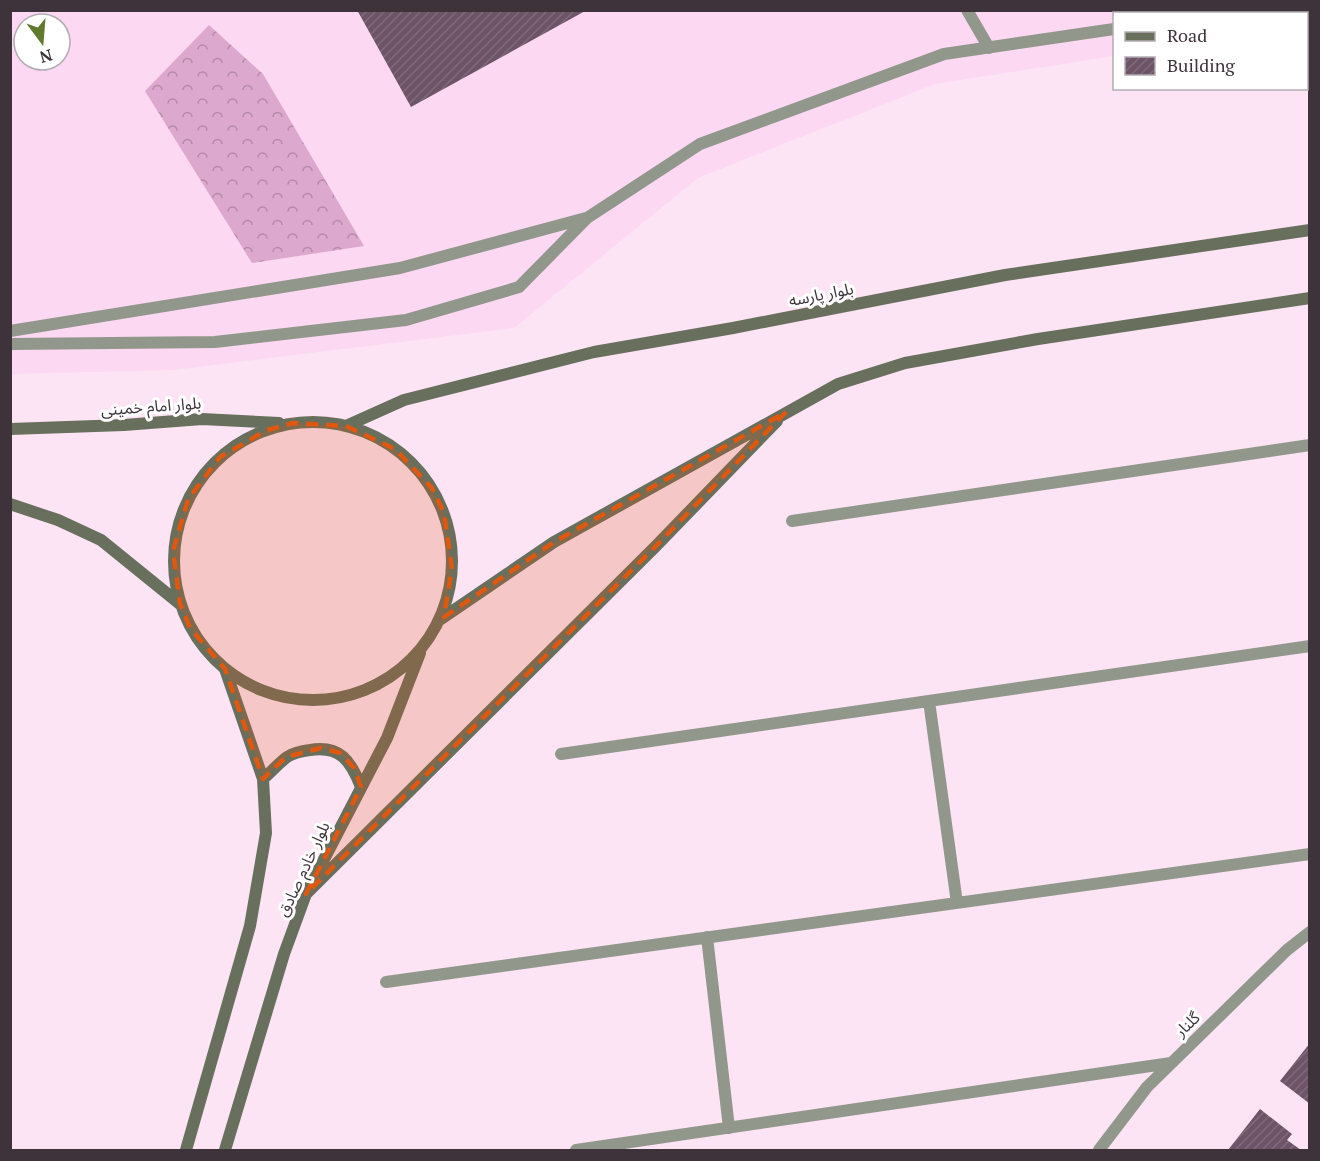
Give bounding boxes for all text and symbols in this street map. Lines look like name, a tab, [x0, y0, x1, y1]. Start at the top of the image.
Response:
north arrow	[12, 12, 72, 72]
legend	[1113, 12, 1308, 90]
text: Road	[1167, 23, 1207, 47]
text: N	[37, 44, 55, 69]
text: Building	[1167, 53, 1235, 77]
street label: بلوار پارسه	[787, 277, 855, 311]
street label: بلوار امام خمینی	[100, 392, 202, 422]
street label: بلوار خادم صادق	[271, 818, 336, 921]
street label: گلنار	[1169, 1006, 1205, 1042]

